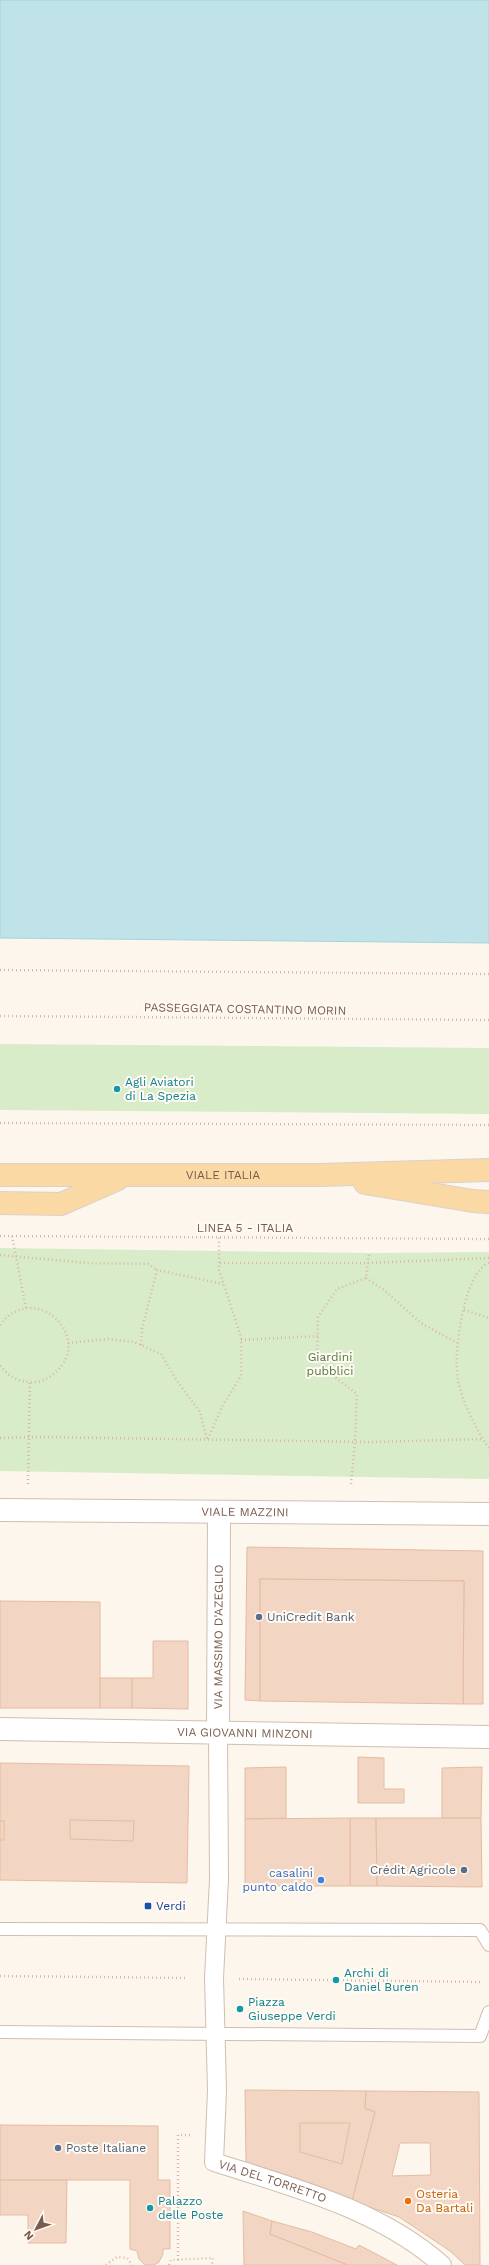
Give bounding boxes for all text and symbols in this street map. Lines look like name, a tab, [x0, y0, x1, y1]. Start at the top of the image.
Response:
street label: PASSEGGIATA COSTANTINO MORIN	[144, 1000, 346, 1018]
place label: Agli Aviatori di La Spezia	[125, 1075, 196, 1103]
marker: Agli Aviatori di La Spezia	[112, 1084, 122, 1094]
street label: VIALE ITALIA	[186, 1168, 260, 1182]
street label: LINEA 5 - ITALIA	[197, 1221, 293, 1235]
park label: Giardini pubblici	[307, 1350, 353, 1378]
street label: VIALE MAZZINI	[201, 1505, 289, 1519]
street label: VIA MASSIMO D'AZEGLIO	[211, 1564, 226, 1709]
place label: UniCredit Bank	[267, 1610, 355, 1624]
marker: UniCredit Bank	[254, 1612, 264, 1622]
street label: VIA GIOVANNI MINZONI	[177, 1725, 313, 1741]
place label: Crédit Agricole	[370, 1863, 456, 1877]
marker: Crédit Agricole	[459, 1865, 469, 1875]
place label: casalini punto caldo	[242, 1866, 313, 1894]
marker: casalini punto caldo	[316, 1875, 326, 1885]
place label: Verdi	[156, 1899, 186, 1913]
marker: Verdi	[143, 1901, 153, 1911]
place label: Archi di Daniel Buren	[344, 1966, 419, 1994]
marker: Archi di Daniel Buren	[331, 1975, 341, 1985]
place label: Piazza Giuseppe Verdi	[248, 1995, 336, 2023]
marker: Piazza Giuseppe Verdi	[235, 2004, 245, 2014]
place label: Poste Italiane	[66, 2141, 146, 2155]
marker: Poste Italiane	[53, 2143, 63, 2153]
street label: VIA DEL TORRETTO	[217, 2157, 329, 2206]
place label: Osteria Da Bartali	[416, 2187, 473, 2215]
place label: Palazzo delle Poste	[158, 2194, 224, 2222]
marker: Osteria Da Bartali	[403, 2196, 413, 2206]
marker: Palazzo delle Poste	[145, 2203, 155, 2213]
north arrow	[16, 2209, 56, 2249]
text: N	[21, 2228, 36, 2243]

